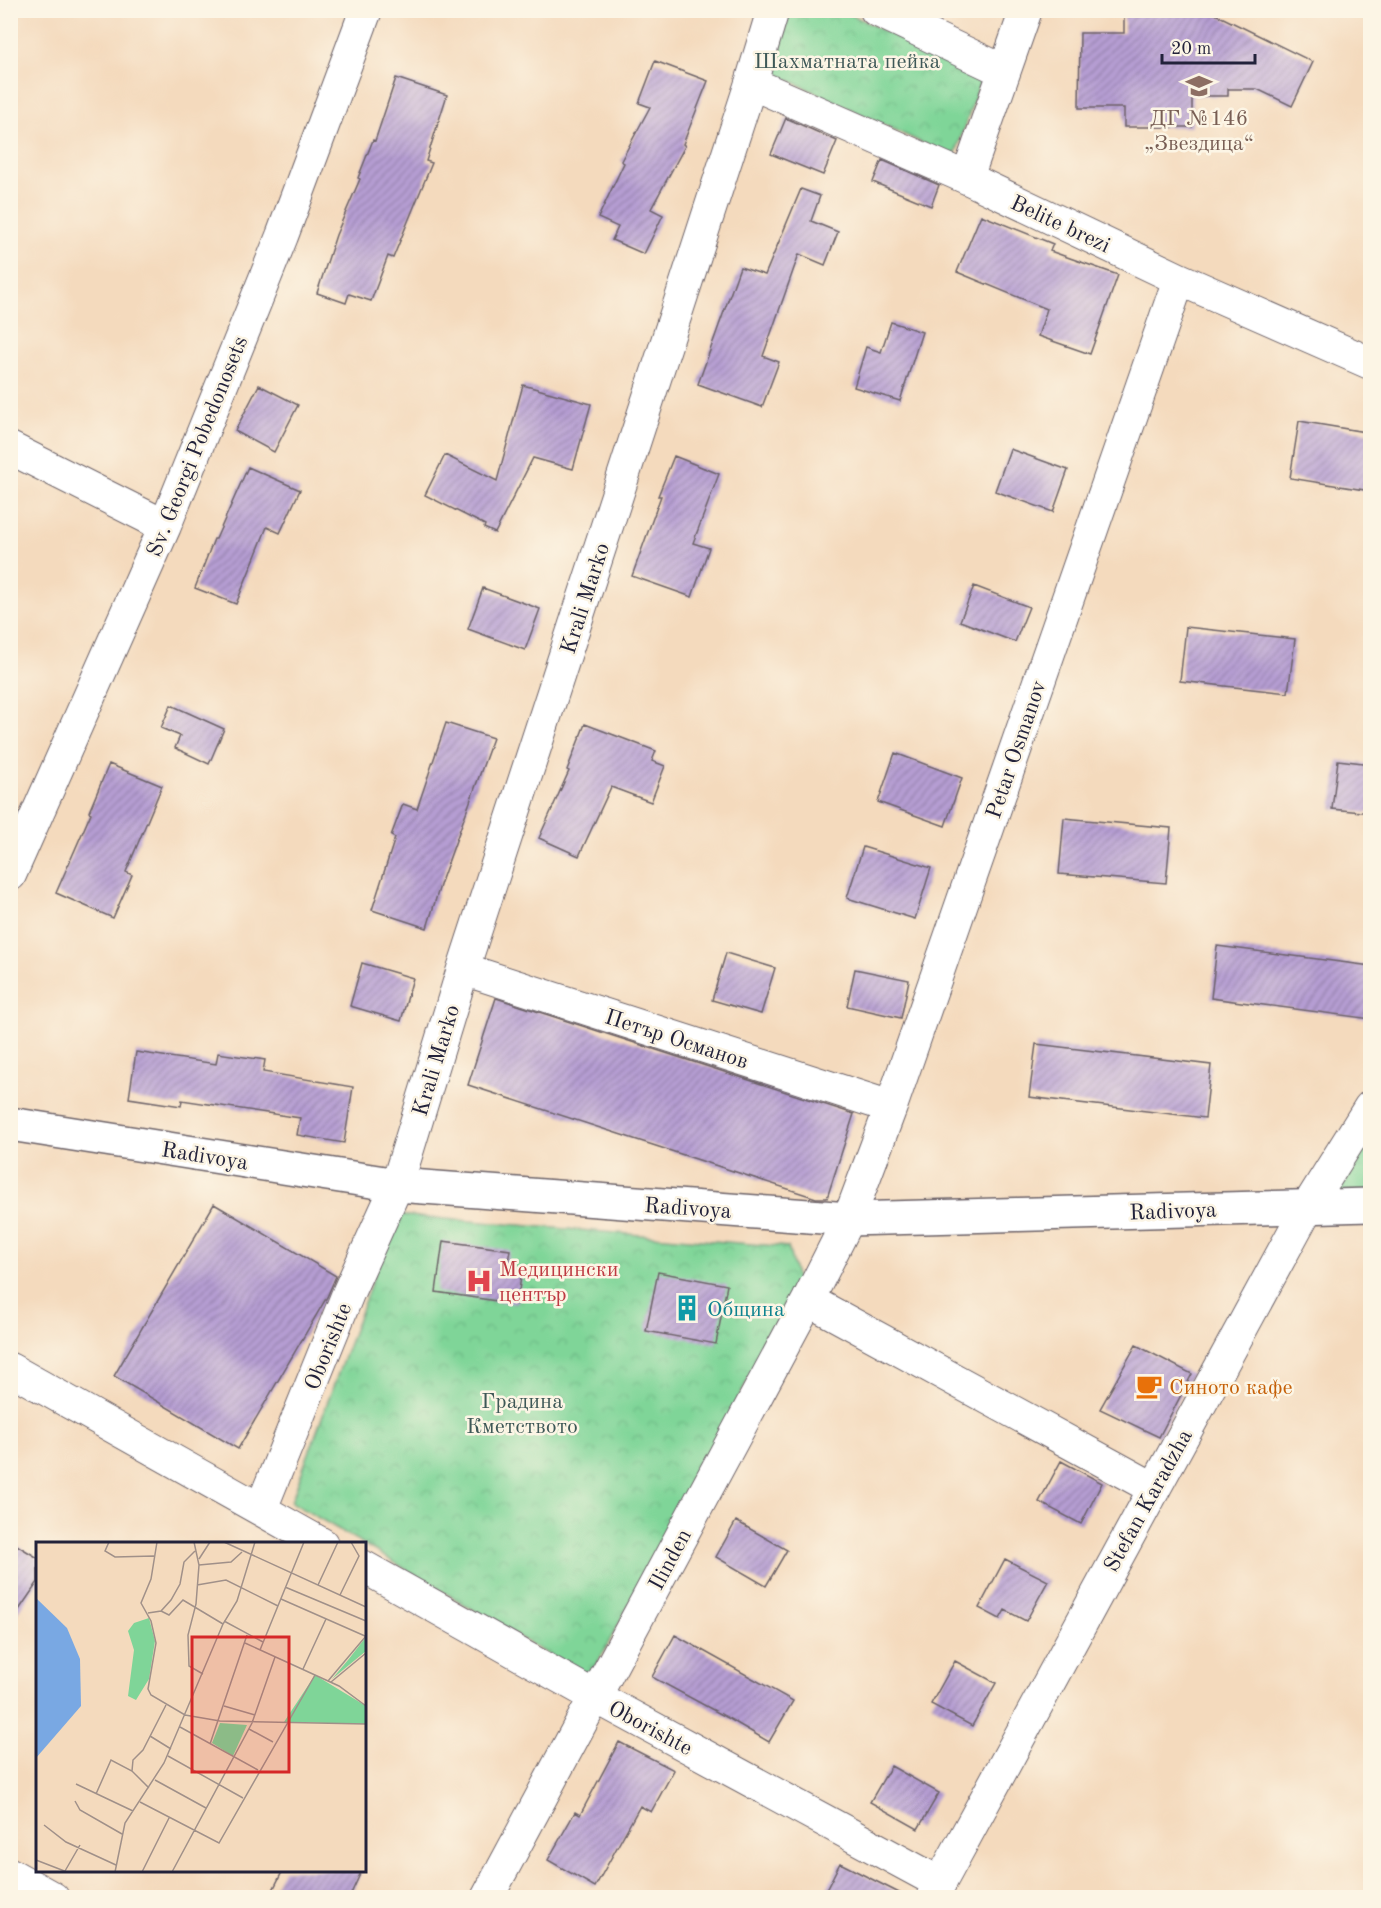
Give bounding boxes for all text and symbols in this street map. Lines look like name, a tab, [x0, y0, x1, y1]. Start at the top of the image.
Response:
scale bar	[1162, 27, 1255, 65]
text: 20 m	[1171, 40, 1211, 58]
park label: Шахматната пейка	[754, 51, 940, 73]
school or university icon: ДГ №146 „Звездица“	[1184, 71, 1214, 101]
place label: ДГ №146 „Звездица“	[1144, 108, 1254, 155]
street label: Belite brezi	[1007, 192, 1113, 257]
street label: Sv. Georgi Pobedonosets	[144, 333, 252, 560]
street label: Krali Marko	[558, 540, 614, 657]
street label: Petar Osmanov	[983, 677, 1051, 822]
street label: Krali Marko	[410, 1002, 464, 1119]
street label: Петър Османов	[602, 1006, 751, 1073]
street label: Radivoya	[160, 1139, 250, 1175]
street label: Radivoya	[644, 1195, 732, 1223]
street label: Radivoya	[1129, 1199, 1217, 1225]
place label: Медицински център	[499, 1259, 619, 1306]
hospital icon: Медицински център	[464, 1266, 494, 1296]
building icon: Община	[672, 1293, 702, 1323]
place label: Община	[707, 1299, 785, 1321]
street label: Oborishte	[301, 1300, 356, 1393]
cafe icon: Синото кафе	[1134, 1371, 1164, 1401]
place label: Синото кафе	[1169, 1377, 1293, 1399]
park label: Градина Кметството	[466, 1391, 578, 1438]
street label: Stefan Karadzha	[1101, 1426, 1197, 1576]
street label: Ilinden	[646, 1526, 696, 1594]
inset map	[36, 1542, 366, 1872]
street label: Oborishte	[604, 1697, 696, 1760]

